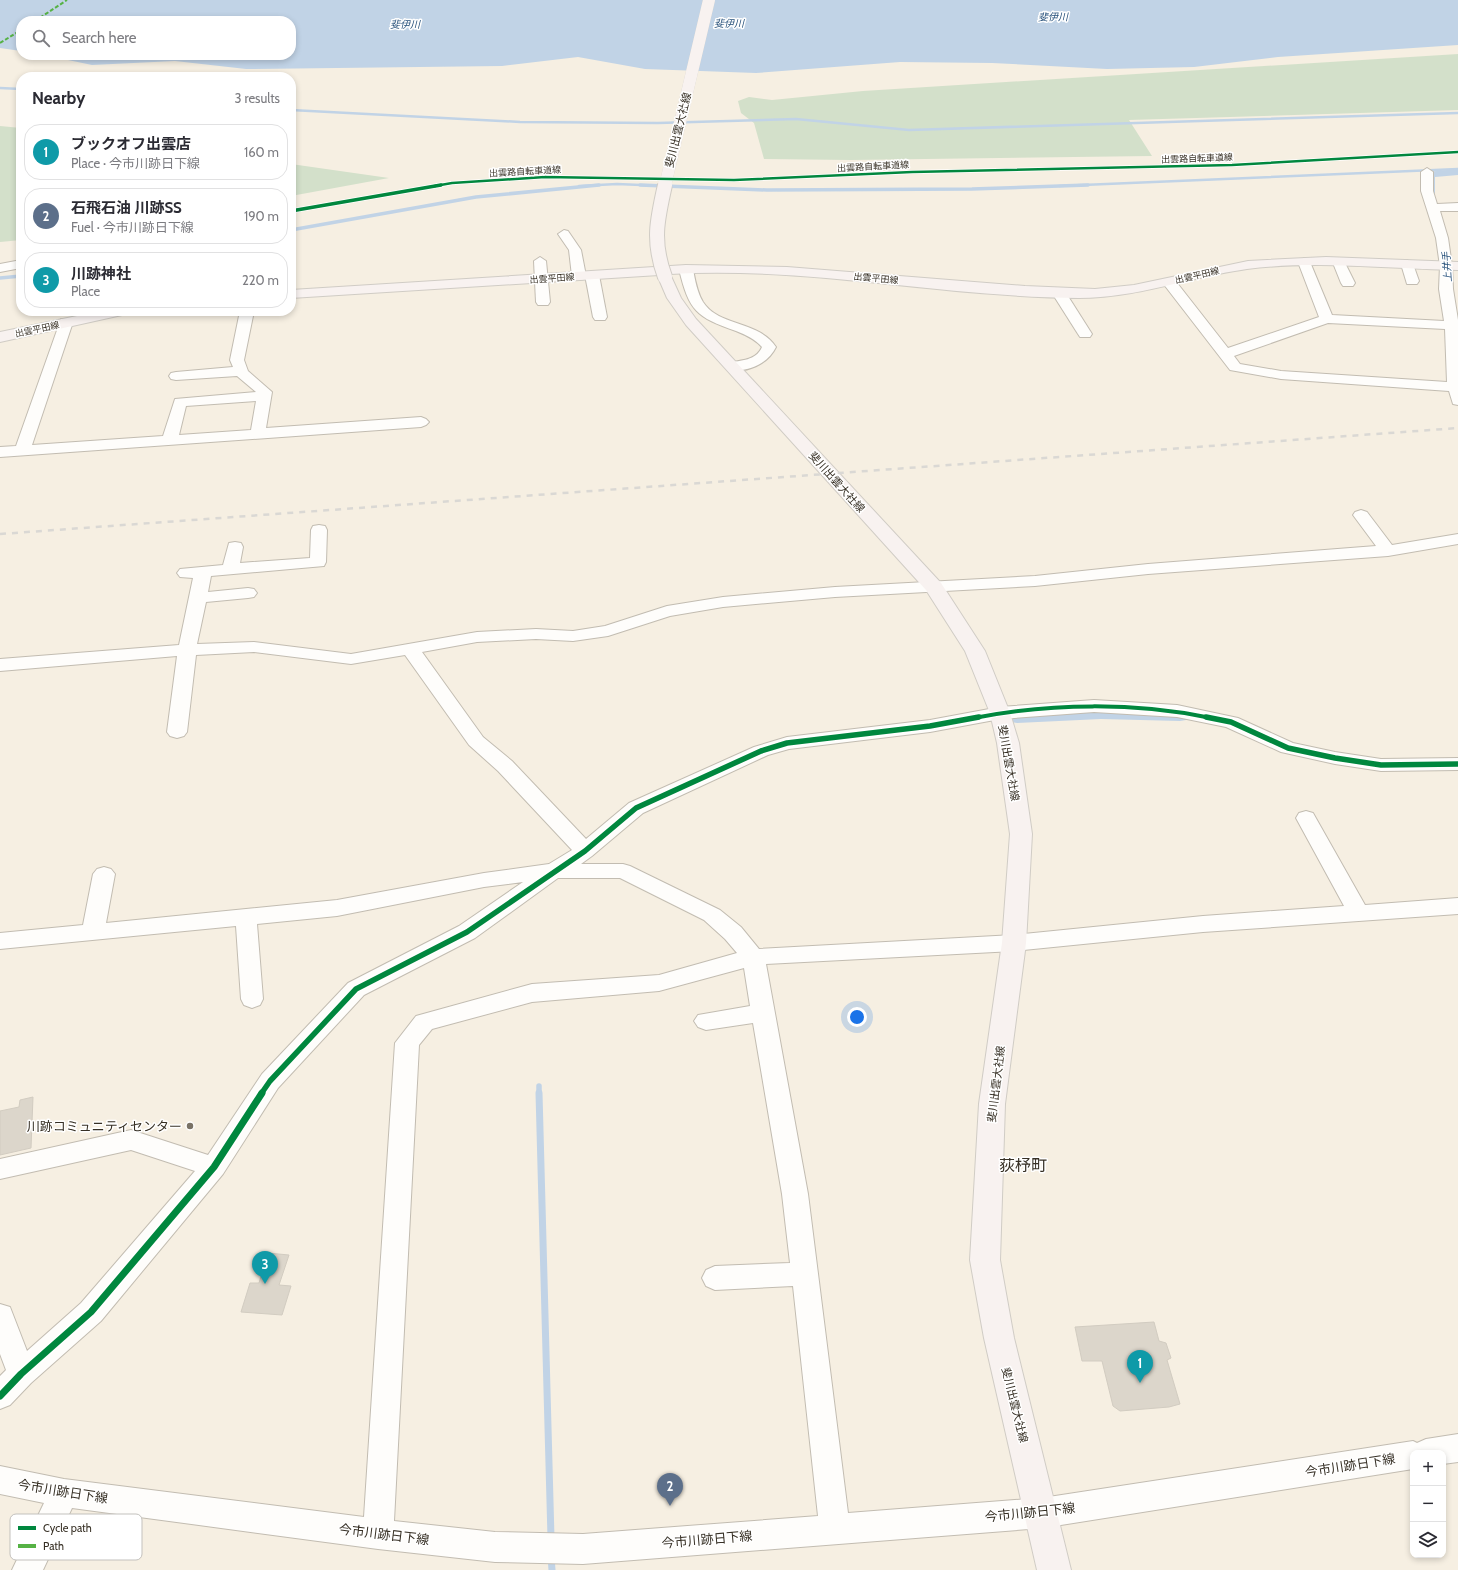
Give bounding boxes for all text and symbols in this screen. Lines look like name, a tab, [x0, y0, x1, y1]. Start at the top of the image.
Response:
water label: 斐伊川	[1038, 10, 1069, 24]
search box	[16, 16, 296, 60]
water label: 斐伊川	[714, 17, 745, 30]
water label: 斐伊川	[390, 18, 421, 31]
icon: search	[30, 27, 52, 49]
text: Search here	[62, 29, 137, 47]
text: Nearby	[32, 88, 85, 108]
text: 3 results	[234, 90, 280, 106]
street label: 斐川出雲大社線	[662, 91, 694, 169]
text: ブックオフ出雲店	[71, 135, 191, 153]
text: 1	[44, 144, 48, 160]
text: 160 m	[244, 144, 279, 160]
street label: 出雲路自転車道線	[1161, 151, 1234, 165]
text: Place · 今市川跡日下線	[71, 155, 200, 171]
street label: 出雲路自転車道線	[837, 159, 910, 173]
street label: 出雲路自転車道線	[489, 164, 562, 178]
text: 石飛石油 川跡SS	[71, 199, 182, 217]
text: 2	[43, 208, 49, 224]
text: 190 m	[244, 208, 279, 224]
text: Fuel · 今市川跡日下線	[71, 219, 194, 235]
water label: 上井手	[1439, 251, 1455, 282]
street label: 出雲平田線	[1174, 264, 1221, 285]
text: 川跡神社	[71, 265, 131, 283]
street label: 出雲平田線	[529, 271, 576, 285]
street label: 出雲平田線	[853, 271, 900, 286]
text: 3	[42, 272, 50, 288]
text: 220 m	[242, 272, 279, 288]
text: Place	[71, 283, 100, 299]
street label: 出雲平田線	[14, 319, 61, 339]
street label: 斐川出雲大社線	[806, 449, 868, 515]
street label: 斐川出雲大社線	[995, 724, 1023, 802]
your location	[847, 1007, 867, 1027]
street label: 斐川出雲大社線	[984, 1045, 1008, 1123]
place label: 川跡コミュニティセンター	[27, 1118, 182, 1134]
marker: 川跡コミュニティセンター	[185, 1121, 195, 1131]
district label: 荻杼町	[999, 1156, 1047, 1175]
pin: 3	[252, 1251, 278, 1284]
pin: 1	[1127, 1350, 1153, 1383]
street label: 斐川出雲大社線	[999, 1366, 1031, 1444]
street label: 今市川跡日下線	[1304, 1450, 1396, 1480]
map controls	[1410, 1450, 1446, 1558]
button: +	[1410, 1450, 1446, 1486]
pin: 2	[657, 1473, 683, 1506]
street label: 今市川跡日下線	[17, 1476, 109, 1506]
button: −	[1410, 1486, 1446, 1522]
street label: 今市川跡日下線	[984, 1499, 1076, 1525]
legend	[10, 1514, 142, 1560]
text: Cycle path	[43, 1521, 92, 1535]
street label: 今市川跡日下線	[338, 1521, 430, 1547]
button: layers	[1410, 1522, 1446, 1558]
street label: 今市川跡日下線	[661, 1527, 753, 1551]
text: Path	[43, 1539, 64, 1553]

